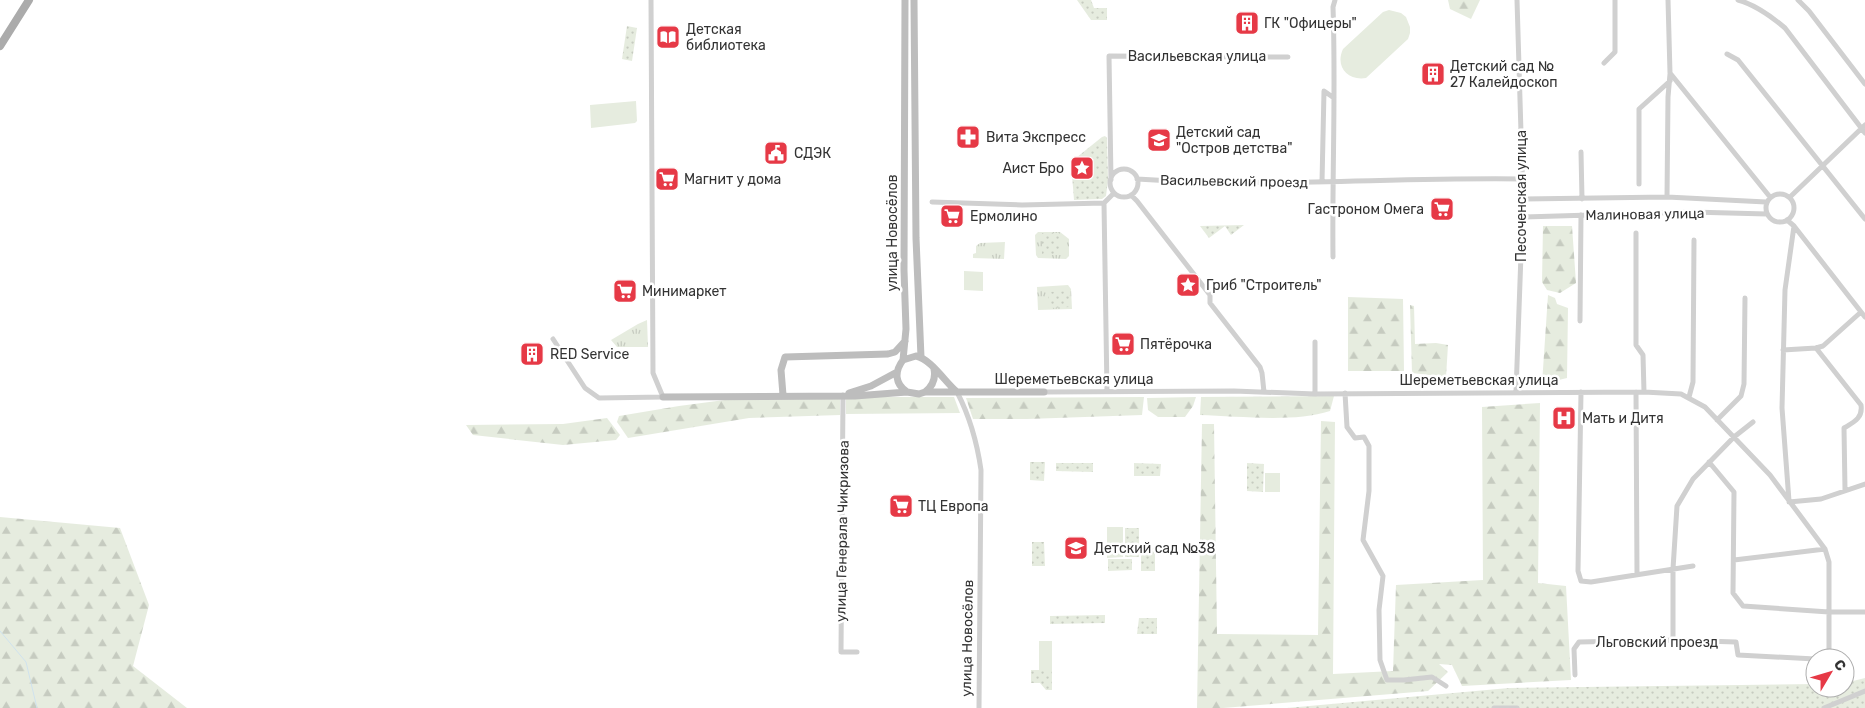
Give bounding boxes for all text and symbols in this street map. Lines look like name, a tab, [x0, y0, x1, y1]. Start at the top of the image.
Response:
building icon: ГК "Офицеры"	[1234, 10, 1260, 36]
place label: ГК "Офицеры"	[1264, 15, 1357, 32]
place label: Детская библиотека	[686, 21, 766, 54]
library icon: Детская библиотека	[655, 24, 681, 50]
street label: Васильевская улица	[1128, 48, 1266, 65]
place label: Детский сад № 27 Калейдоскоп	[1450, 58, 1558, 91]
building icon: Детский сад № 27 Калейдоскоп	[1420, 61, 1446, 87]
pharmacy icon: Вита Экспресс	[955, 124, 981, 150]
place label: Детский сад "Остров детства"	[1176, 124, 1292, 157]
school or university icon: Детский сад "Остров детства"	[1146, 127, 1172, 153]
place label: Вита Экспресс	[986, 129, 1086, 146]
street label: Песоченская улица	[1513, 130, 1530, 262]
public building icon: СДЭК	[763, 140, 789, 166]
place label: СДЭК	[794, 145, 831, 162]
place icon: Аист Бро	[1069, 155, 1095, 181]
place label: Аист Бро	[1002, 160, 1064, 177]
supermarket icon: Магнит у дома	[654, 166, 680, 192]
place label: Магнит у дома	[684, 171, 781, 188]
street label: Васильевский проезд	[1160, 172, 1308, 191]
street label: улица Новосёлов	[884, 174, 901, 292]
supermarket icon: Гастроном Омега	[1429, 196, 1455, 222]
place label: Гастроном Омега	[1308, 201, 1424, 218]
supermarket icon: Ермолино	[939, 203, 965, 229]
street label: Малиновая улица	[1585, 205, 1705, 224]
place label: Ермолино	[970, 208, 1038, 225]
place icon: Гриб "Строитель"	[1175, 272, 1201, 298]
place label: Гриб "Строитель"	[1206, 277, 1321, 294]
supermarket icon: Минимаркет	[612, 278, 638, 304]
place label: Минимаркет	[642, 283, 727, 300]
supermarket icon: Пятёрочка	[1110, 331, 1136, 357]
place label: Пятёрочка	[1140, 336, 1212, 353]
building icon: RED Service	[519, 341, 545, 367]
place label: RED Service	[550, 346, 629, 363]
street label: Шереметьевская улица	[995, 371, 1154, 388]
street label: Шереметьевская улица	[1400, 372, 1559, 389]
hospital icon: Мать и Дитя	[1551, 405, 1577, 431]
place label: Мать и Дитя	[1582, 410, 1664, 427]
street label: улица Генерала Чикризова	[832, 440, 853, 622]
supermarket icon: ТЦ Европа	[888, 493, 914, 519]
place label: ТЦ Европа	[918, 498, 989, 515]
school or university icon: Детский сад №38	[1063, 535, 1089, 561]
place label: Детский сад №38	[1094, 540, 1216, 557]
street label: улица Новосёлов	[958, 579, 977, 697]
street label: Льговский проезд	[1596, 634, 1718, 651]
north arrow	[1805, 648, 1855, 698]
text: С	[1830, 656, 1850, 675]

